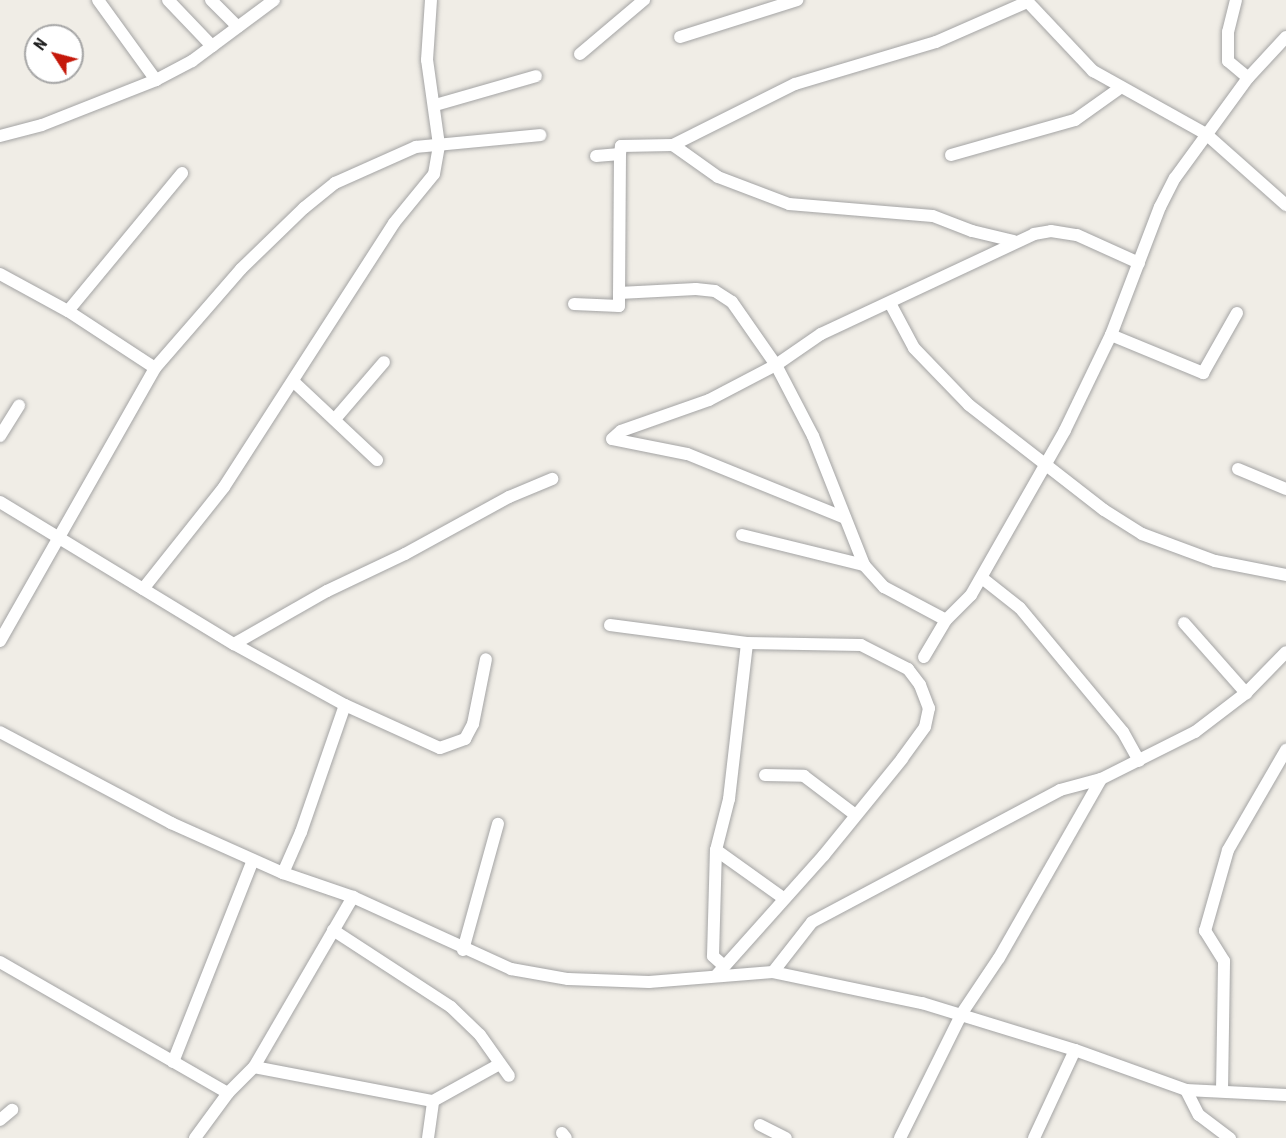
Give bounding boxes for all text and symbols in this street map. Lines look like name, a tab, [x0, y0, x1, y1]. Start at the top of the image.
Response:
north arrow	[24, 24, 84, 84]
text: N	[30, 35, 51, 54]

